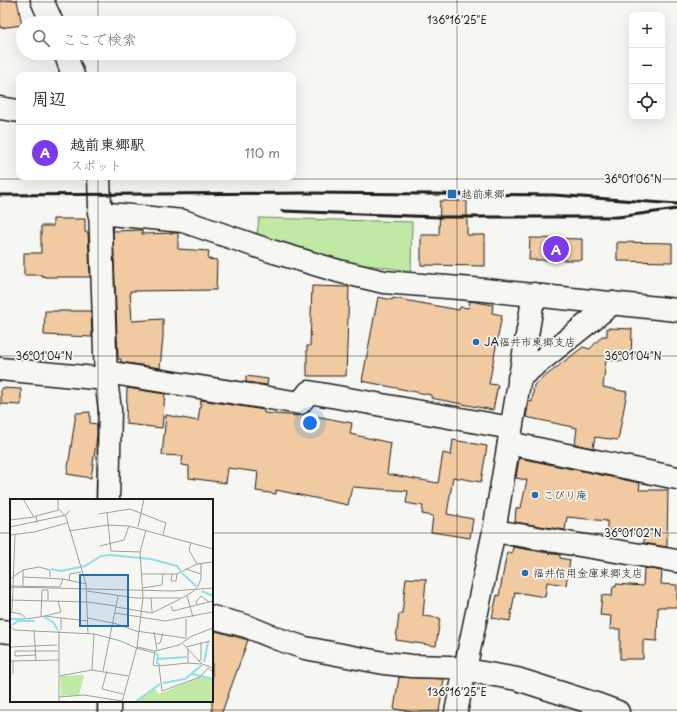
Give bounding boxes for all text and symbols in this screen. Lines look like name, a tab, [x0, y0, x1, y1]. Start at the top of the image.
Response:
text: 136°16'25"E	[427, 12, 487, 27]
map controls	[629, 12, 665, 120]
button: +	[629, 12, 665, 48]
search box	[16, 16, 296, 60]
icon: search	[30, 27, 52, 49]
text: ここで検索	[62, 27, 137, 50]
button: −	[629, 48, 665, 84]
button: locate	[629, 84, 665, 120]
text: 周辺	[32, 85, 66, 111]
text: 越前東郷駅	[70, 132, 145, 155]
text: A	[40, 143, 50, 162]
text: 110 m	[245, 143, 280, 162]
text: スポット	[70, 155, 122, 174]
text: 36°01'06"N	[604, 171, 662, 186]
place label: 越前東郷	[461, 185, 505, 202]
marker: 越前東郷	[446, 188, 458, 200]
pin: A	[543, 234, 569, 264]
place label: JA福井市東郷支店	[484, 333, 576, 350]
marker: JA福井市東郷支店	[471, 337, 481, 347]
text: 36°01'04"N	[15, 348, 73, 363]
text: 36°01'04"N	[604, 348, 662, 363]
your location	[300, 413, 320, 433]
place label: こびり庵	[543, 486, 587, 503]
marker: こびり庵	[530, 490, 540, 500]
inset map	[10, 499, 213, 702]
text: 36°01'02"N	[604, 525, 662, 540]
place label: 福井信用金庫東郷支店	[533, 564, 643, 581]
marker: 福井信用金庫東郷支店	[520, 568, 530, 578]
text: 136°16'25"E	[427, 684, 487, 699]

